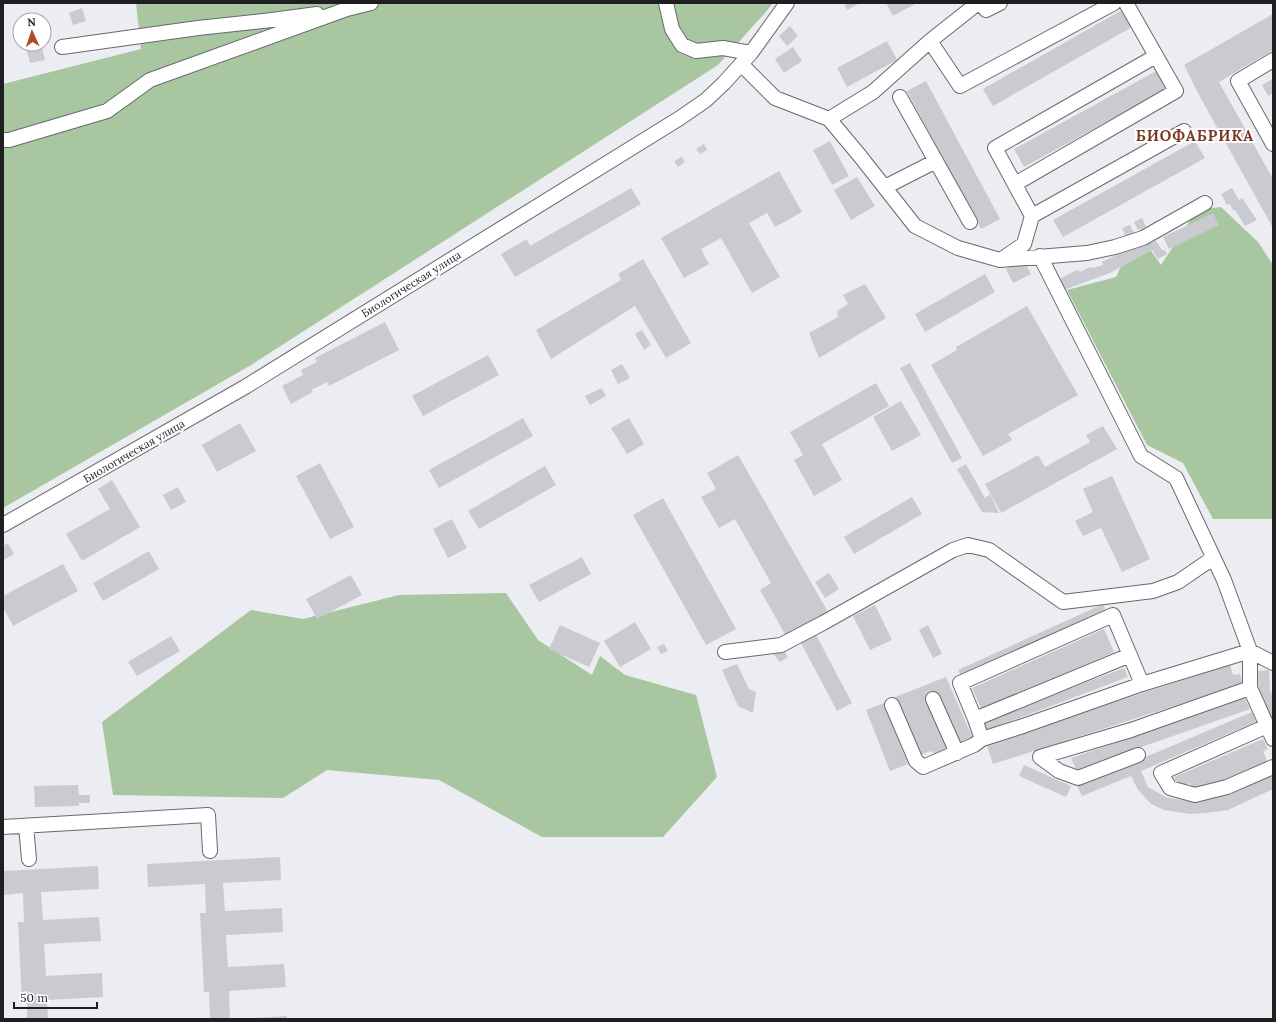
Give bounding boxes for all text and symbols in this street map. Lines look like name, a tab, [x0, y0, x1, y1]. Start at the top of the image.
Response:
north arrow	[12, 12, 52, 52]
text: N	[27, 15, 37, 29]
district label: БИОФАБРИКА	[1136, 126, 1254, 145]
street label: Биологическая улица	[359, 247, 464, 320]
street label: Биологическая улица	[81, 416, 187, 486]
scale bar	[14, 984, 97, 1010]
text: 50 m	[20, 990, 48, 1005]

